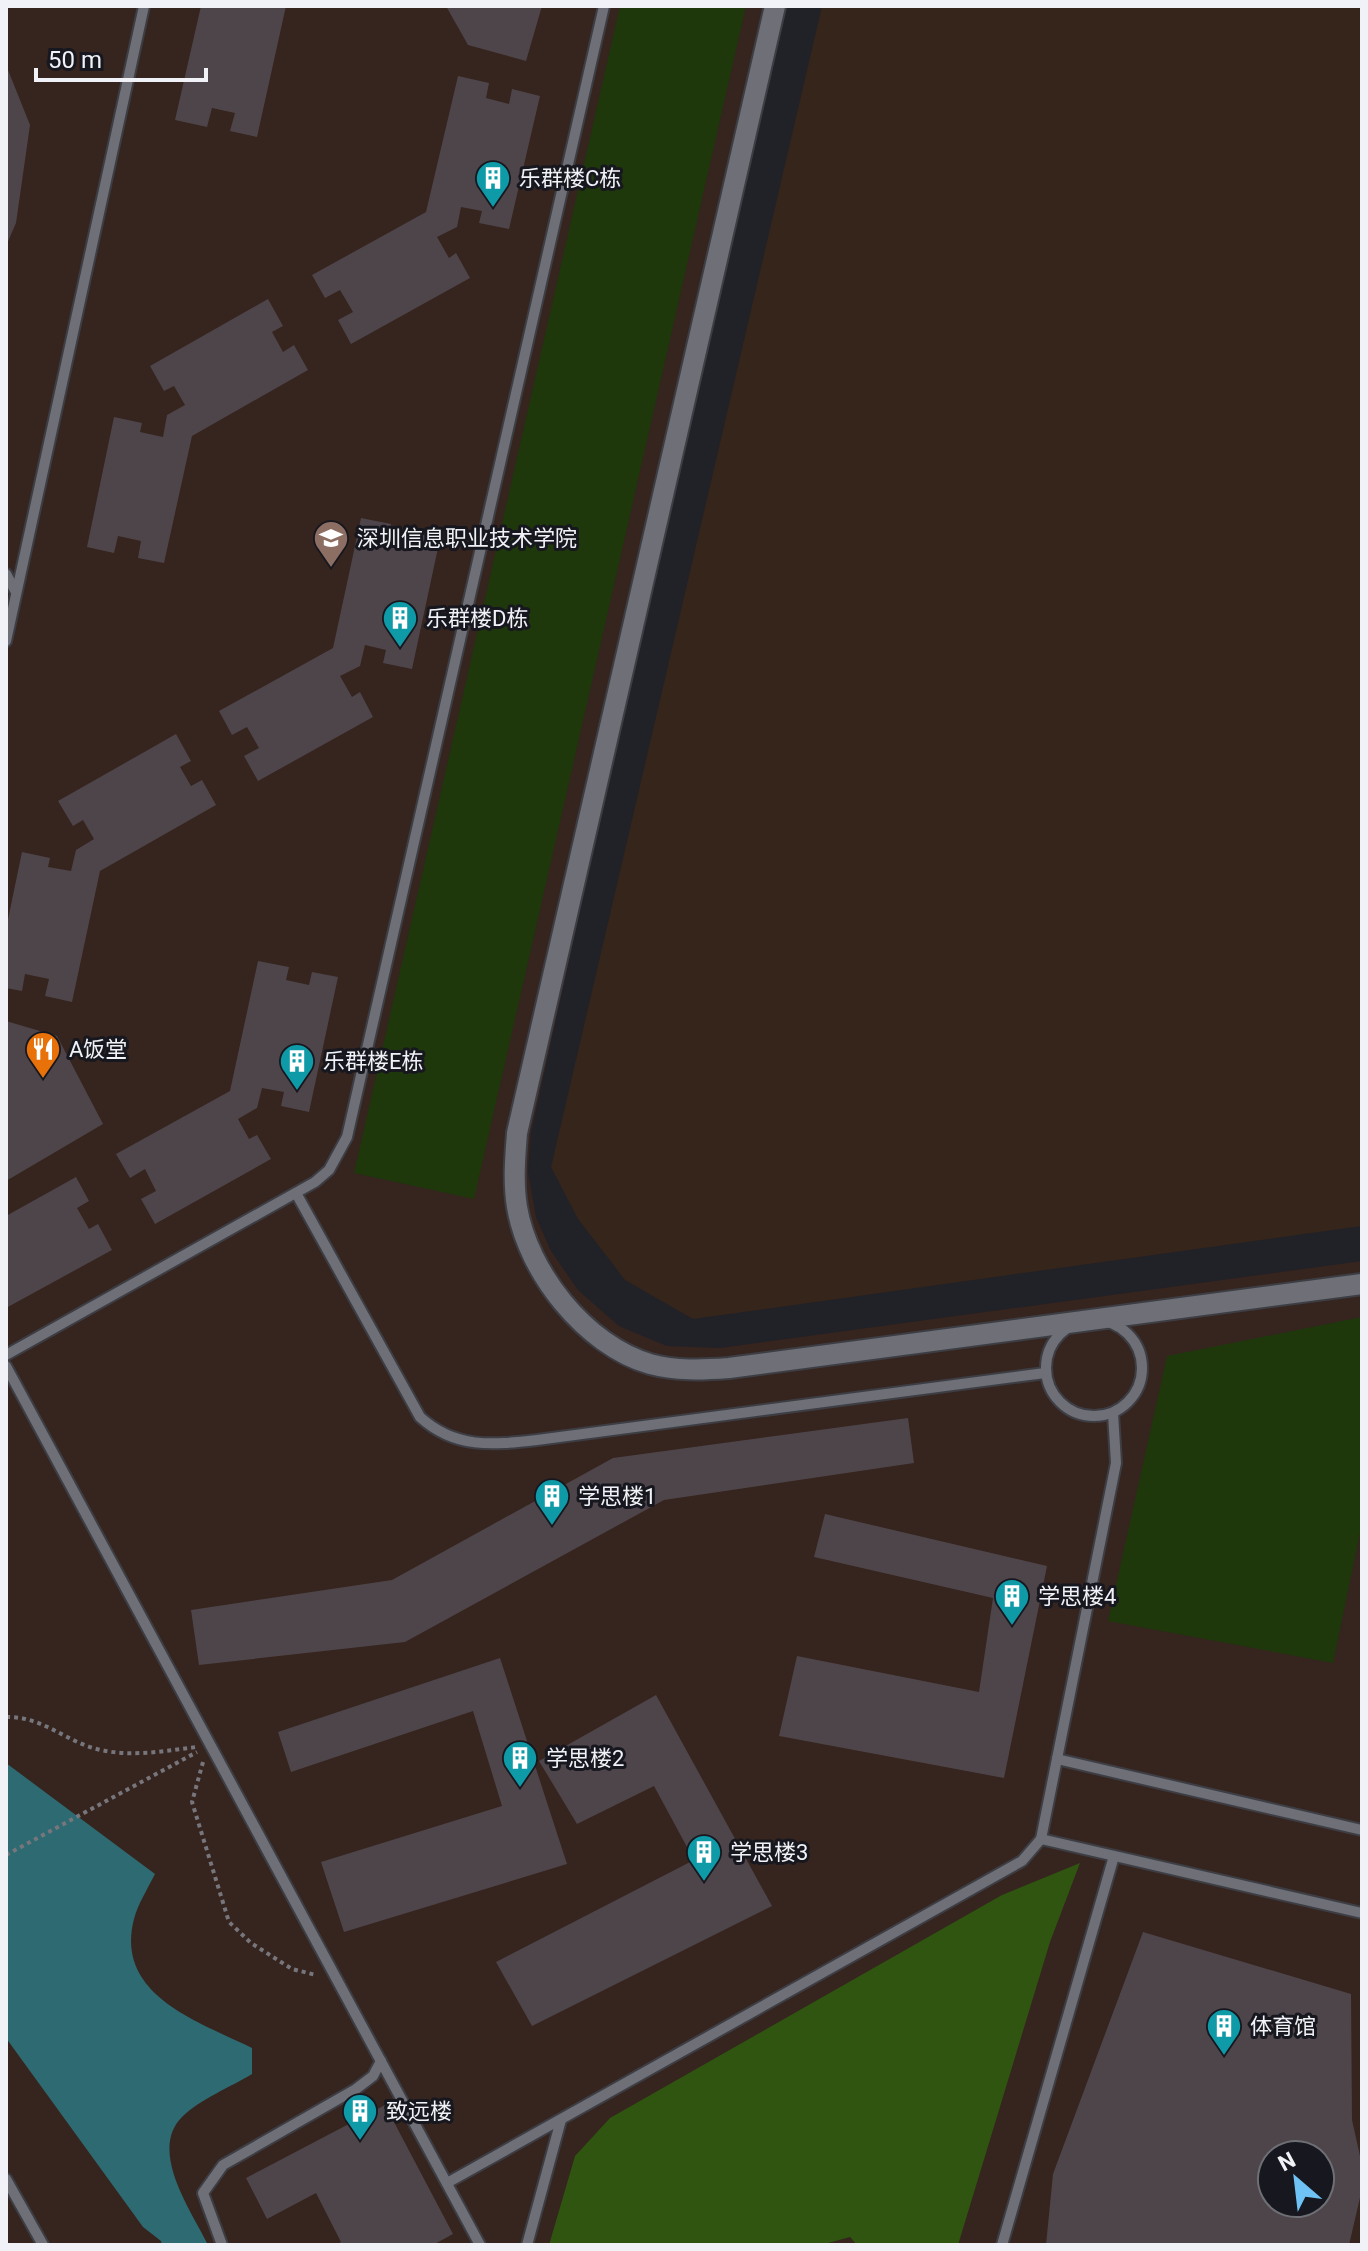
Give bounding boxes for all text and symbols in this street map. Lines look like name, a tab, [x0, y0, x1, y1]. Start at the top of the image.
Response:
scale bar	[36, 32, 206, 82]
text: 50 m	[48, 46, 102, 74]
building icon: 乐群楼C栋	[474, 159, 512, 209]
place label: 乐群楼C栋	[519, 166, 621, 191]
school or university icon: 深圳信息职业技术学院	[312, 519, 350, 569]
place label: 深圳信息职业技术学院	[357, 526, 577, 551]
building icon: 乐群楼D栋	[381, 599, 419, 649]
place label: 乐群楼D栋	[426, 606, 528, 631]
restaurant icon: A饭堂	[24, 1030, 62, 1080]
place label: A饭堂	[69, 1037, 127, 1062]
building icon: 乐群楼E栋	[278, 1042, 316, 1092]
place label: 乐群楼E栋	[323, 1049, 424, 1074]
building icon: 学思楼1	[533, 1477, 571, 1527]
place label: 学思楼1	[578, 1484, 656, 1509]
building icon: 学思楼4	[993, 1577, 1031, 1627]
place label: 学思楼4	[1038, 1584, 1116, 1609]
building icon: 学思楼2	[501, 1739, 539, 1789]
place label: 学思楼2	[546, 1746, 624, 1771]
building icon: 学思楼3	[685, 1833, 723, 1883]
place label: 学思楼3	[730, 1840, 808, 1865]
building icon: 体育馆	[1205, 2007, 1243, 2057]
place label: 体育馆	[1250, 2014, 1316, 2039]
building icon: 致远楼	[341, 2092, 379, 2142]
place label: 致远楼	[386, 2099, 452, 2124]
north arrow	[1256, 2139, 1336, 2219]
text: N	[1274, 2147, 1300, 2176]

